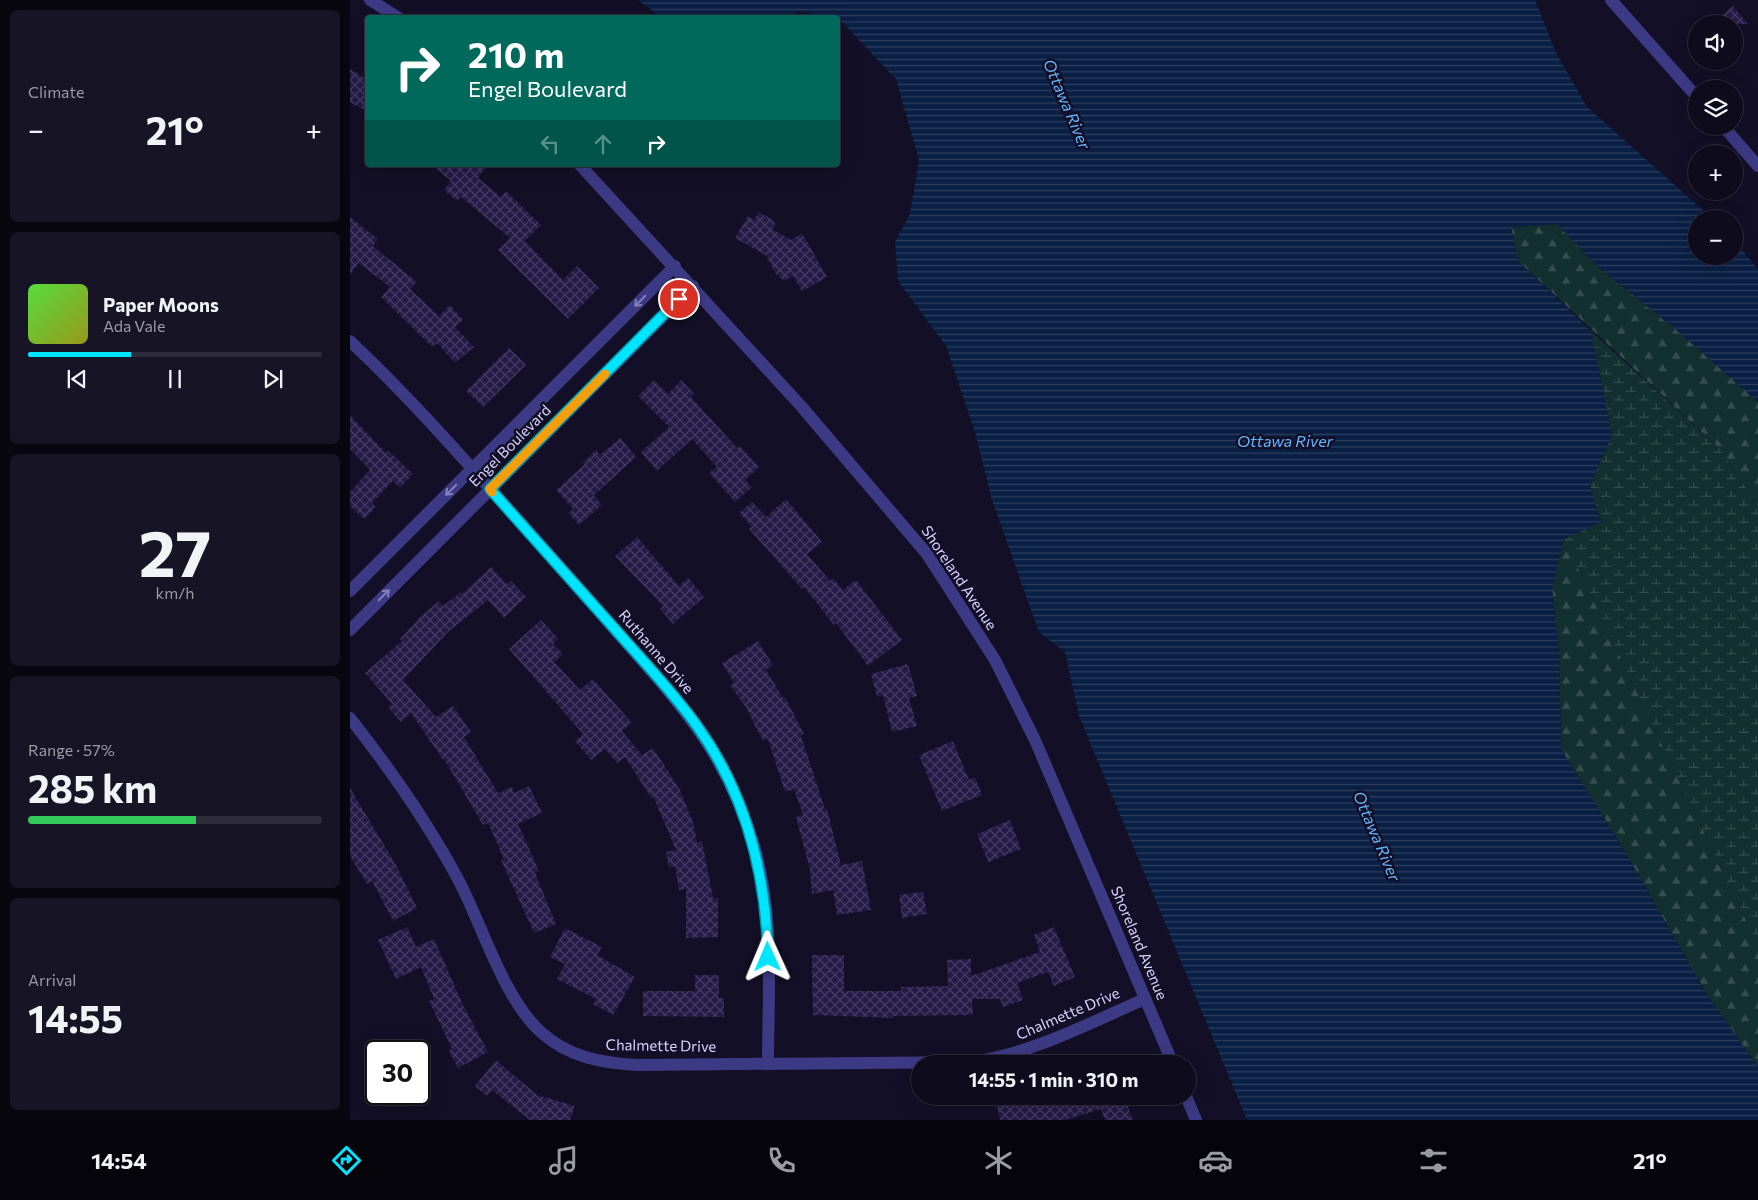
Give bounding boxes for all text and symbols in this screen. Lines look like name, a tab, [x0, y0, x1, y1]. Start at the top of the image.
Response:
map controls	[1688, 15, 1743, 265]
button: sound	[1688, 15, 1743, 70]
text: 210 m	[468, 32, 564, 75]
icon: right	[385, 35, 450, 100]
water label: Ottawa River	[1040, 56, 1095, 152]
text: Engel Boulevard	[468, 75, 627, 102]
button: layers	[1688, 80, 1743, 135]
text: Climate	[28, 82, 84, 101]
text: 21°	[146, 106, 204, 153]
text: −	[28, 112, 44, 146]
text: +	[306, 112, 322, 146]
icon: left	[536, 130, 564, 158]
icon: ahead	[589, 130, 617, 158]
icon: right	[642, 130, 670, 158]
button: +	[1688, 145, 1743, 200]
button: −	[1688, 210, 1743, 265]
pin	[658, 278, 700, 320]
icon: arrive	[665, 285, 693, 313]
text: Paper Moons	[103, 293, 219, 316]
one-way arrow	[634, 295, 646, 307]
text: Ada Vale	[103, 316, 165, 335]
icon: previous	[63, 365, 91, 393]
icon: pause	[161, 365, 189, 393]
icon: next	[259, 365, 287, 393]
street label: Engel Boulevard	[465, 401, 554, 490]
water label: Ottawa River	[1237, 431, 1334, 450]
one-way arrow	[445, 484, 457, 496]
text: 27	[139, 511, 211, 590]
street label: Shoreland Avenue	[918, 522, 1001, 633]
text: km/h	[156, 583, 194, 602]
one-way arrow	[378, 589, 391, 601]
street label: Ruthanne Drive	[615, 606, 698, 697]
text: Range · 57%	[28, 740, 115, 759]
text: 285 km	[28, 764, 157, 811]
water label: Ottawa River	[1350, 788, 1405, 884]
street label: Shoreland Avenue	[1108, 883, 1172, 1002]
position arrow	[741, 930, 793, 982]
text: Arrival	[28, 970, 76, 989]
street label: Chalmette Drive	[1013, 983, 1122, 1043]
text: 14:55	[28, 994, 123, 1041]
street label: Chalmette Drive	[606, 1035, 717, 1055]
speed limit sign: 30	[365, 1040, 430, 1105]
text: 14:55 · 1 min · 310 m	[969, 1068, 1138, 1091]
icon: directions	[329, 1143, 364, 1178]
icon: music	[546, 1143, 581, 1178]
icon: phone	[764, 1143, 799, 1178]
icon: climate	[981, 1143, 1016, 1178]
icon: car	[1198, 1143, 1233, 1178]
icon: filters	[1416, 1143, 1451, 1178]
text: 14:54	[91, 1147, 147, 1174]
text: 21°	[1633, 1147, 1667, 1174]

